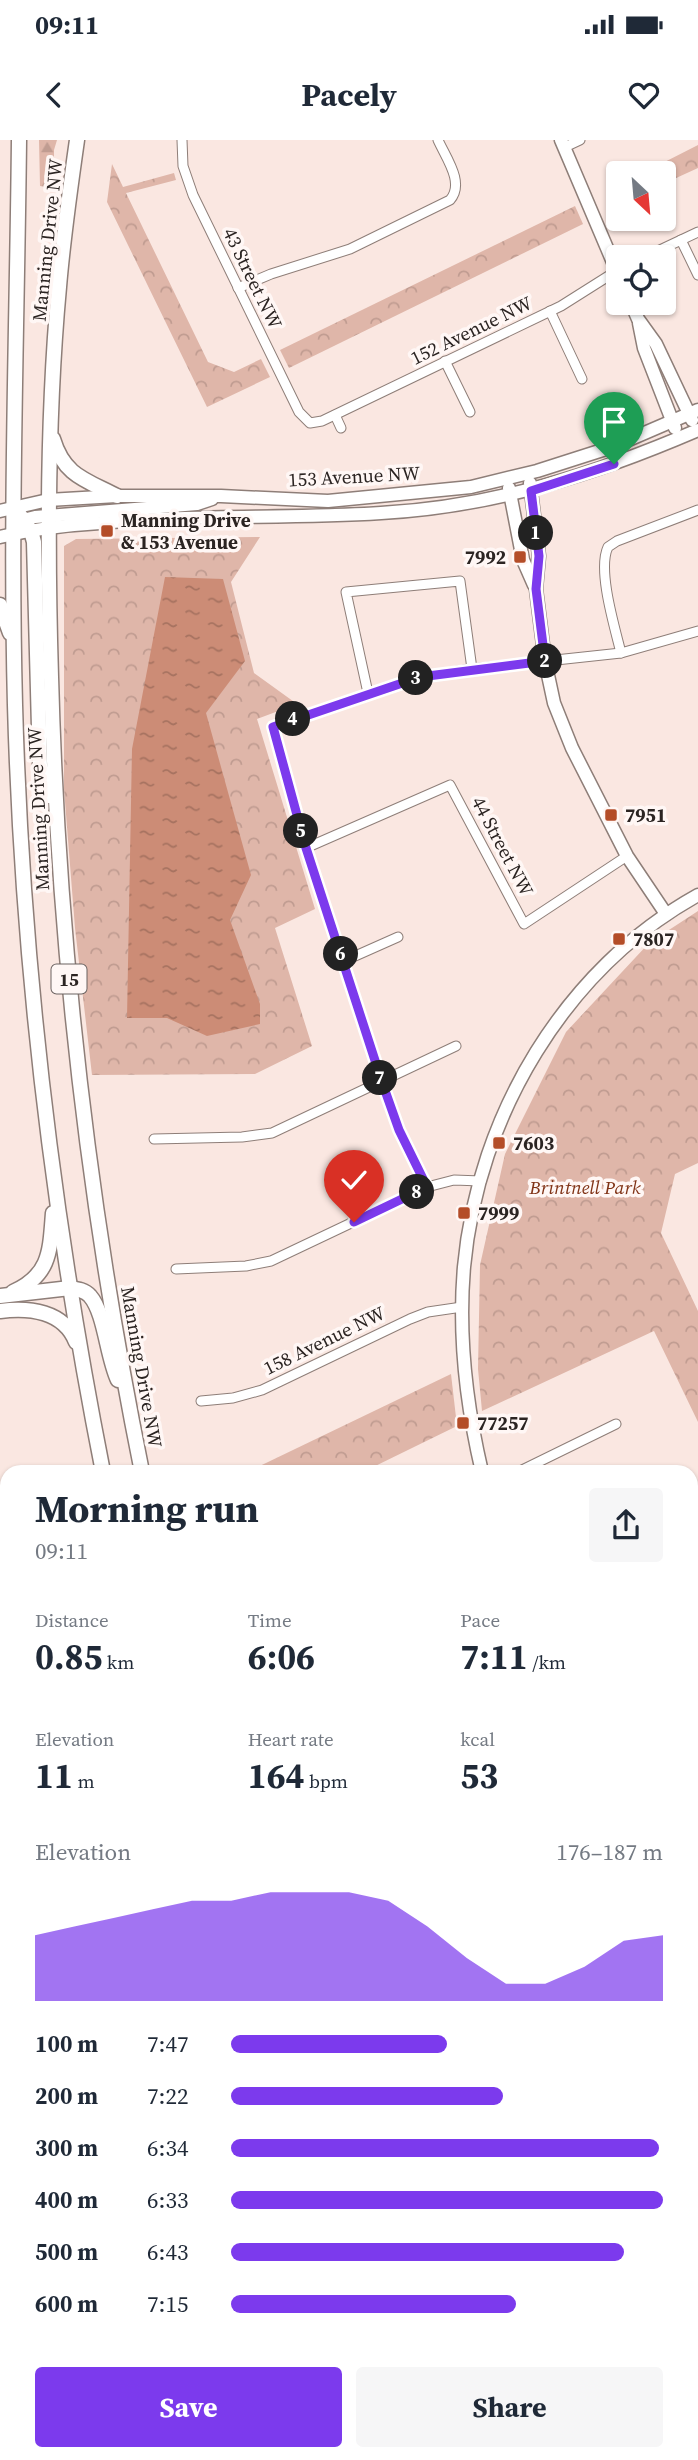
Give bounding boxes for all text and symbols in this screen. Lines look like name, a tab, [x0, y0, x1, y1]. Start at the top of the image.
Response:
text: 09:11	[35, 7, 99, 43]
text: Pacely	[301, 73, 397, 117]
icon: back	[35, 76, 73, 114]
icon: heart	[625, 76, 663, 114]
street label: Manning Drive NW	[26, 157, 69, 323]
north arrow	[606, 161, 676, 231]
map controls	[606, 161, 676, 315]
street label: 43 Street NW	[217, 223, 289, 333]
button: locate	[606, 245, 676, 315]
street label: 152 Avenue NW	[406, 289, 537, 371]
pin	[584, 392, 644, 464]
icon: arrive	[595, 403, 633, 441]
street label: 153 Avenue NW	[287, 460, 421, 492]
place label: Manning Drive & 153 Avenue	[121, 507, 251, 555]
pin: 1	[518, 516, 554, 550]
text: 1	[530, 519, 541, 545]
marker: Manning Drive & 153 Avenue	[99, 523, 115, 539]
place label: 7992	[465, 544, 506, 570]
marker: 7992	[512, 549, 528, 565]
pin: 2	[528, 644, 562, 678]
text: 2	[539, 647, 550, 673]
pin: 3	[398, 660, 434, 696]
text: 3	[410, 664, 421, 690]
pin: 4	[276, 702, 310, 736]
text: 4	[287, 705, 298, 731]
street label: Manning Drive NW	[21, 726, 55, 891]
street label: 44 Street NW	[466, 792, 540, 901]
place label: 7951	[625, 802, 666, 828]
marker: 7951	[603, 807, 619, 823]
pin: 5	[284, 814, 318, 848]
text: 5	[295, 817, 306, 843]
place label: 7807	[633, 926, 674, 952]
marker: 7807	[611, 931, 627, 947]
pin: 6	[324, 936, 358, 972]
text: 6	[335, 940, 346, 966]
road number: 15	[52, 964, 86, 994]
pin: 7	[362, 1060, 398, 1096]
text: 7	[374, 1064, 385, 1090]
place label: 7603	[513, 1130, 554, 1156]
marker: 7603	[491, 1135, 507, 1151]
pin	[324, 1150, 384, 1222]
icon: check	[335, 1161, 373, 1199]
pin: 8	[400, 1174, 434, 1210]
park label: Brintnell Park	[528, 1174, 641, 1200]
text: 8	[411, 1178, 422, 1204]
place label: 7999	[478, 1200, 519, 1226]
marker: 7999	[456, 1205, 472, 1221]
street label: Manning Drive NW	[115, 1284, 169, 1450]
street label: 158 Avenue NW	[259, 1299, 390, 1381]
place label: 77257	[477, 1410, 529, 1436]
marker: 77257	[455, 1415, 471, 1431]
text: Morning run	[35, 1483, 259, 1535]
button: share	[589, 1488, 663, 1562]
text: 09:11	[35, 1535, 88, 1567]
text: Distance	[35, 1607, 109, 1633]
text: Time	[248, 1607, 292, 1633]
text: Pace	[460, 1607, 500, 1633]
text: 0.85	[35, 1633, 102, 1681]
text: 6:06	[248, 1633, 315, 1681]
text: 7:11	[460, 1633, 528, 1681]
text: km	[102, 1649, 134, 1675]
text: /km	[528, 1649, 566, 1675]
text: Elevation	[35, 1726, 114, 1752]
text: Heart rate	[248, 1726, 334, 1752]
text: kcal	[460, 1726, 495, 1752]
text: 11	[35, 1752, 73, 1800]
text: 164	[248, 1752, 305, 1800]
text: 53	[460, 1752, 498, 1800]
text: m	[73, 1768, 95, 1794]
text: bpm	[305, 1768, 348, 1794]
text: Elevation	[35, 1836, 131, 1868]
text: 176–187 m	[556, 1836, 663, 1868]
text: 100 m	[35, 2028, 98, 2060]
text: 7:47	[147, 2028, 188, 2060]
text: 200 m	[35, 2080, 98, 2112]
text: 7:22	[147, 2080, 188, 2112]
text: 300 m	[35, 2132, 98, 2164]
text: 6:34	[147, 2132, 188, 2164]
text: 400 m	[35, 2184, 98, 2216]
text: 6:33	[147, 2184, 188, 2216]
text: 500 m	[35, 2236, 98, 2268]
text: 6:43	[147, 2236, 188, 2268]
text: 600 m	[35, 2288, 98, 2320]
text: 7:15	[147, 2288, 188, 2320]
button: Save	[35, 2367, 342, 2447]
button: Share	[356, 2367, 663, 2447]

